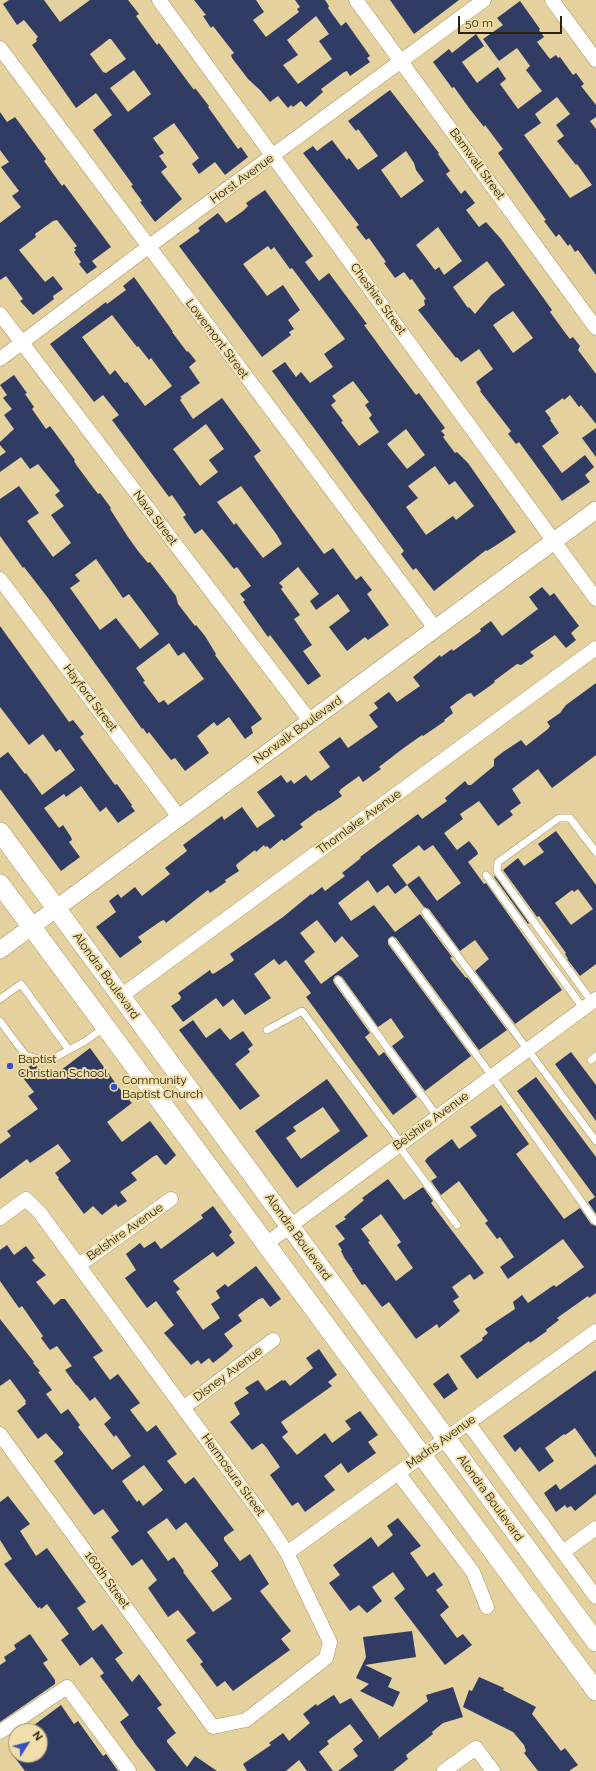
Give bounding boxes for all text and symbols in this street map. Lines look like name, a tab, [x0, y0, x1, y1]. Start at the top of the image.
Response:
scale bar	[460, 8, 564, 34]
text: 50 m	[465, 16, 493, 30]
street label: Barnwall Street	[446, 126, 508, 202]
street label: Horst Avenue	[207, 151, 277, 207]
street label: Cheshire Street	[347, 260, 409, 338]
street label: Lowemont Street	[182, 296, 252, 382]
street label: Nava Street	[130, 488, 180, 548]
street label: Hayford Street	[60, 662, 120, 734]
street label: Norwalk Boulevard	[251, 693, 345, 767]
street label: Thornlake Avenue	[314, 787, 404, 857]
street label: Alondra Boulevard	[70, 930, 142, 1022]
place label: Baptist Christian School	[18, 1052, 107, 1080]
marker: Baptist Christian School	[5, 1061, 15, 1071]
place label: Community Baptist Church	[122, 1073, 203, 1101]
marker: Community Baptist Church	[109, 1082, 119, 1092]
street label: Belshire Avenue	[390, 1089, 472, 1153]
street label: Alondra Boulevard	[262, 1191, 334, 1283]
street label: Belshire Avenue	[84, 1200, 166, 1264]
street label: Disney Avenue	[191, 1343, 265, 1405]
street label: Madris Avenue	[403, 1412, 479, 1472]
street label: Hermosura Street	[198, 1431, 268, 1519]
street label: Alondra Boulevard	[454, 1452, 526, 1544]
street label: 160th Street	[81, 1549, 133, 1611]
north arrow	[8, 1723, 48, 1763]
text: N	[30, 1729, 45, 1743]

